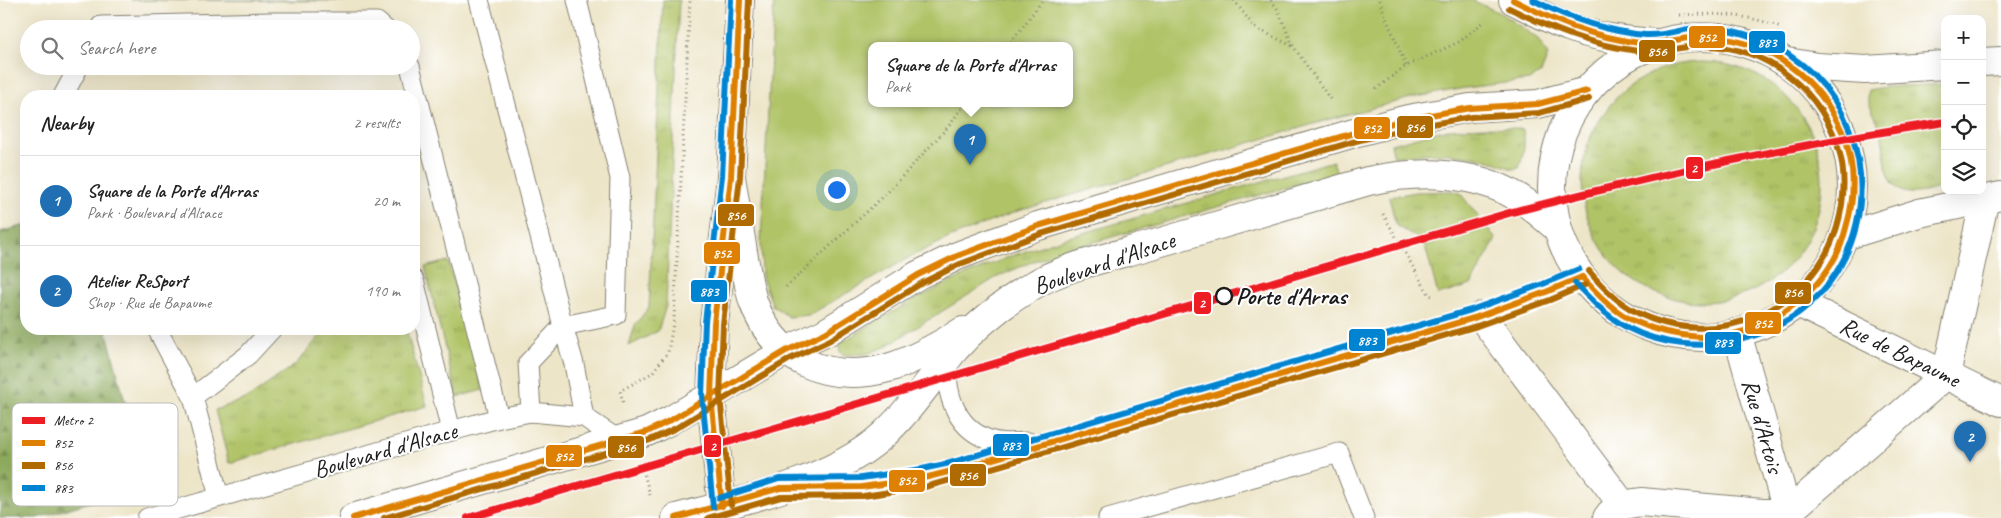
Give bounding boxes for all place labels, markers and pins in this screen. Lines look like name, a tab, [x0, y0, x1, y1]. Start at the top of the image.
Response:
pin: 1	[954, 124, 986, 165]
place label: Porte d'Arras	[1236, 281, 1349, 311]
marker: Porte d'Arras	[1215, 287, 1233, 305]
pin: 2	[1954, 421, 1986, 462]

